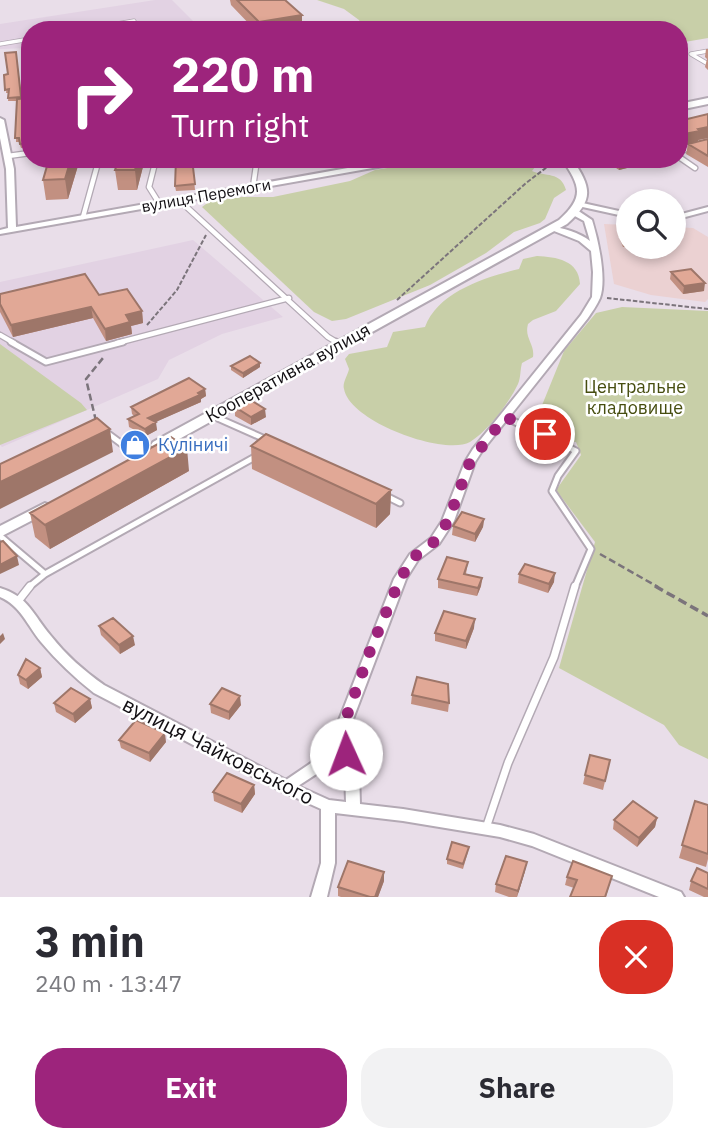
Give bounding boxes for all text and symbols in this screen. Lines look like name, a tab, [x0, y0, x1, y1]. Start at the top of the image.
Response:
text: 220 m	[171, 42, 315, 105]
icon: right	[56, 49, 147, 140]
text: Turn right	[171, 104, 309, 146]
street label: вулиця Перемоги	[140, 174, 272, 216]
map controls	[616, 189, 686, 259]
button: search	[616, 189, 686, 259]
street label: Кооперативна вулиця	[201, 318, 374, 427]
park label: Центральне кладовище	[584, 375, 686, 419]
pin	[515, 404, 575, 464]
icon: arrive	[526, 415, 564, 453]
shop icon: Куліничі	[118, 428, 152, 462]
place label: Куліничі	[158, 433, 228, 456]
street label: вулиця Чайковського	[118, 690, 319, 811]
position arrow	[309, 717, 383, 791]
text: 3 min	[35, 914, 145, 969]
button: close	[599, 920, 673, 994]
text: 240 m · 13:47	[35, 968, 182, 998]
button: Exit	[35, 1048, 347, 1128]
button: Share	[361, 1048, 673, 1128]

